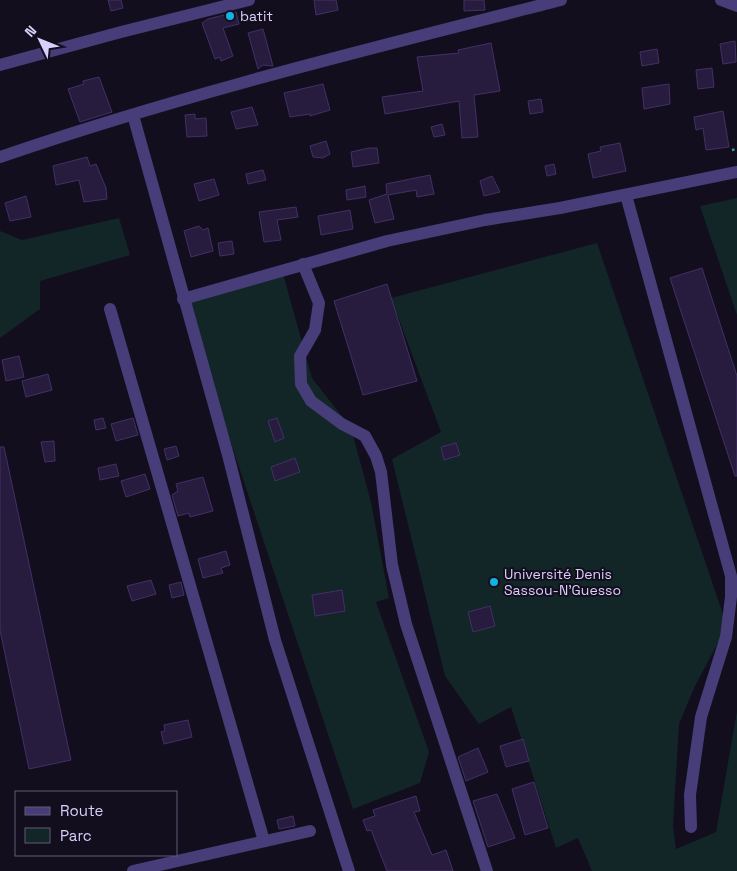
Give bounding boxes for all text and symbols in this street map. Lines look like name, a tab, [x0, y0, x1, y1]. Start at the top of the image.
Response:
place label: batit	[240, 7, 273, 25]
marker: batit	[224, 10, 236, 22]
north arrow	[15, 15, 65, 65]
text: N	[21, 22, 40, 41]
place label: Université Denis Sassou-N'Guesso	[504, 565, 621, 599]
marker: Université Denis Sassou-N'Guesso	[488, 576, 500, 588]
legend	[15, 791, 178, 856]
text: Route	[60, 801, 104, 820]
text: Parc	[60, 826, 92, 845]

